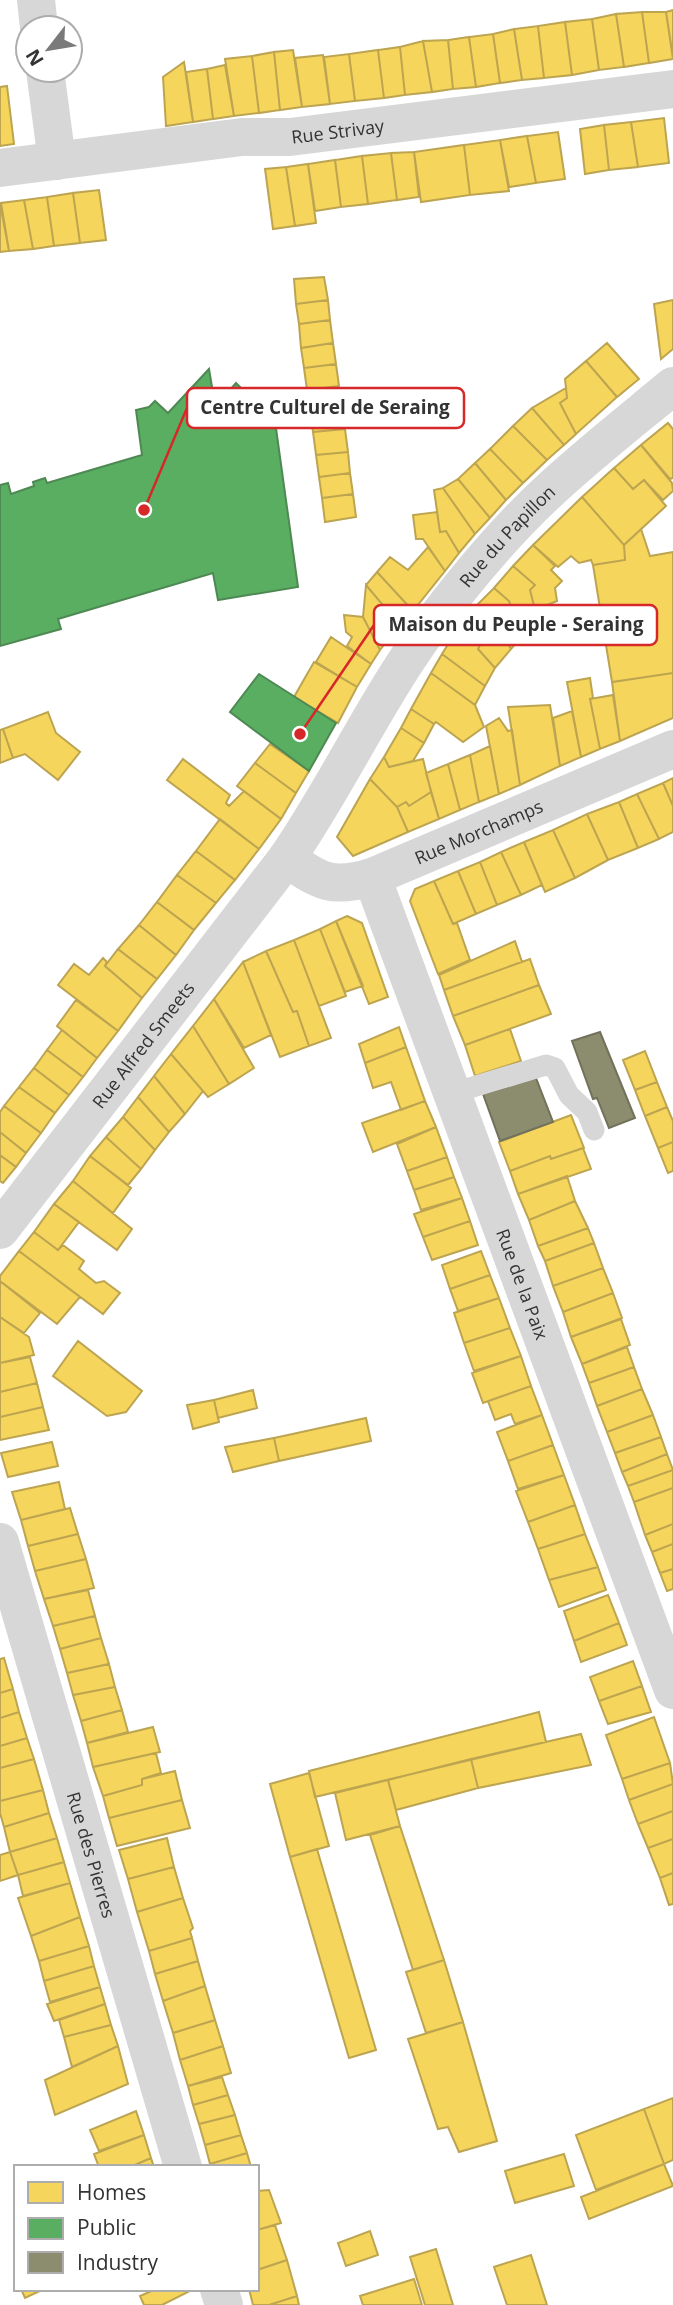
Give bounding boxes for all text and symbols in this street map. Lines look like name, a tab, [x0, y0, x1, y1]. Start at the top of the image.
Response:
north arrow	[14, 14, 84, 84]
text: N	[19, 44, 50, 71]
street label: Rue Strivay	[290, 113, 386, 149]
callout: Centre Culturel de Seraing	[187, 388, 464, 428]
text: Centre Culturel de Seraing	[200, 394, 450, 420]
street label: Rue du Papillon	[453, 479, 560, 592]
callout: Maison du Peuple - Seraing	[374, 605, 657, 645]
text: Maison du Peuple - Seraing	[389, 611, 644, 637]
street label: Rue Morchamps	[411, 794, 546, 870]
street label: Rue Alfred Smeets	[86, 976, 199, 1113]
street label: Rue de la Paix	[491, 1225, 554, 1343]
street label: Rue des Pierres	[62, 1789, 121, 1921]
legend	[14, 2165, 259, 2291]
text: Homes	[77, 2178, 146, 2206]
text: Public	[77, 2213, 136, 2241]
text: Industry	[77, 2248, 159, 2276]

